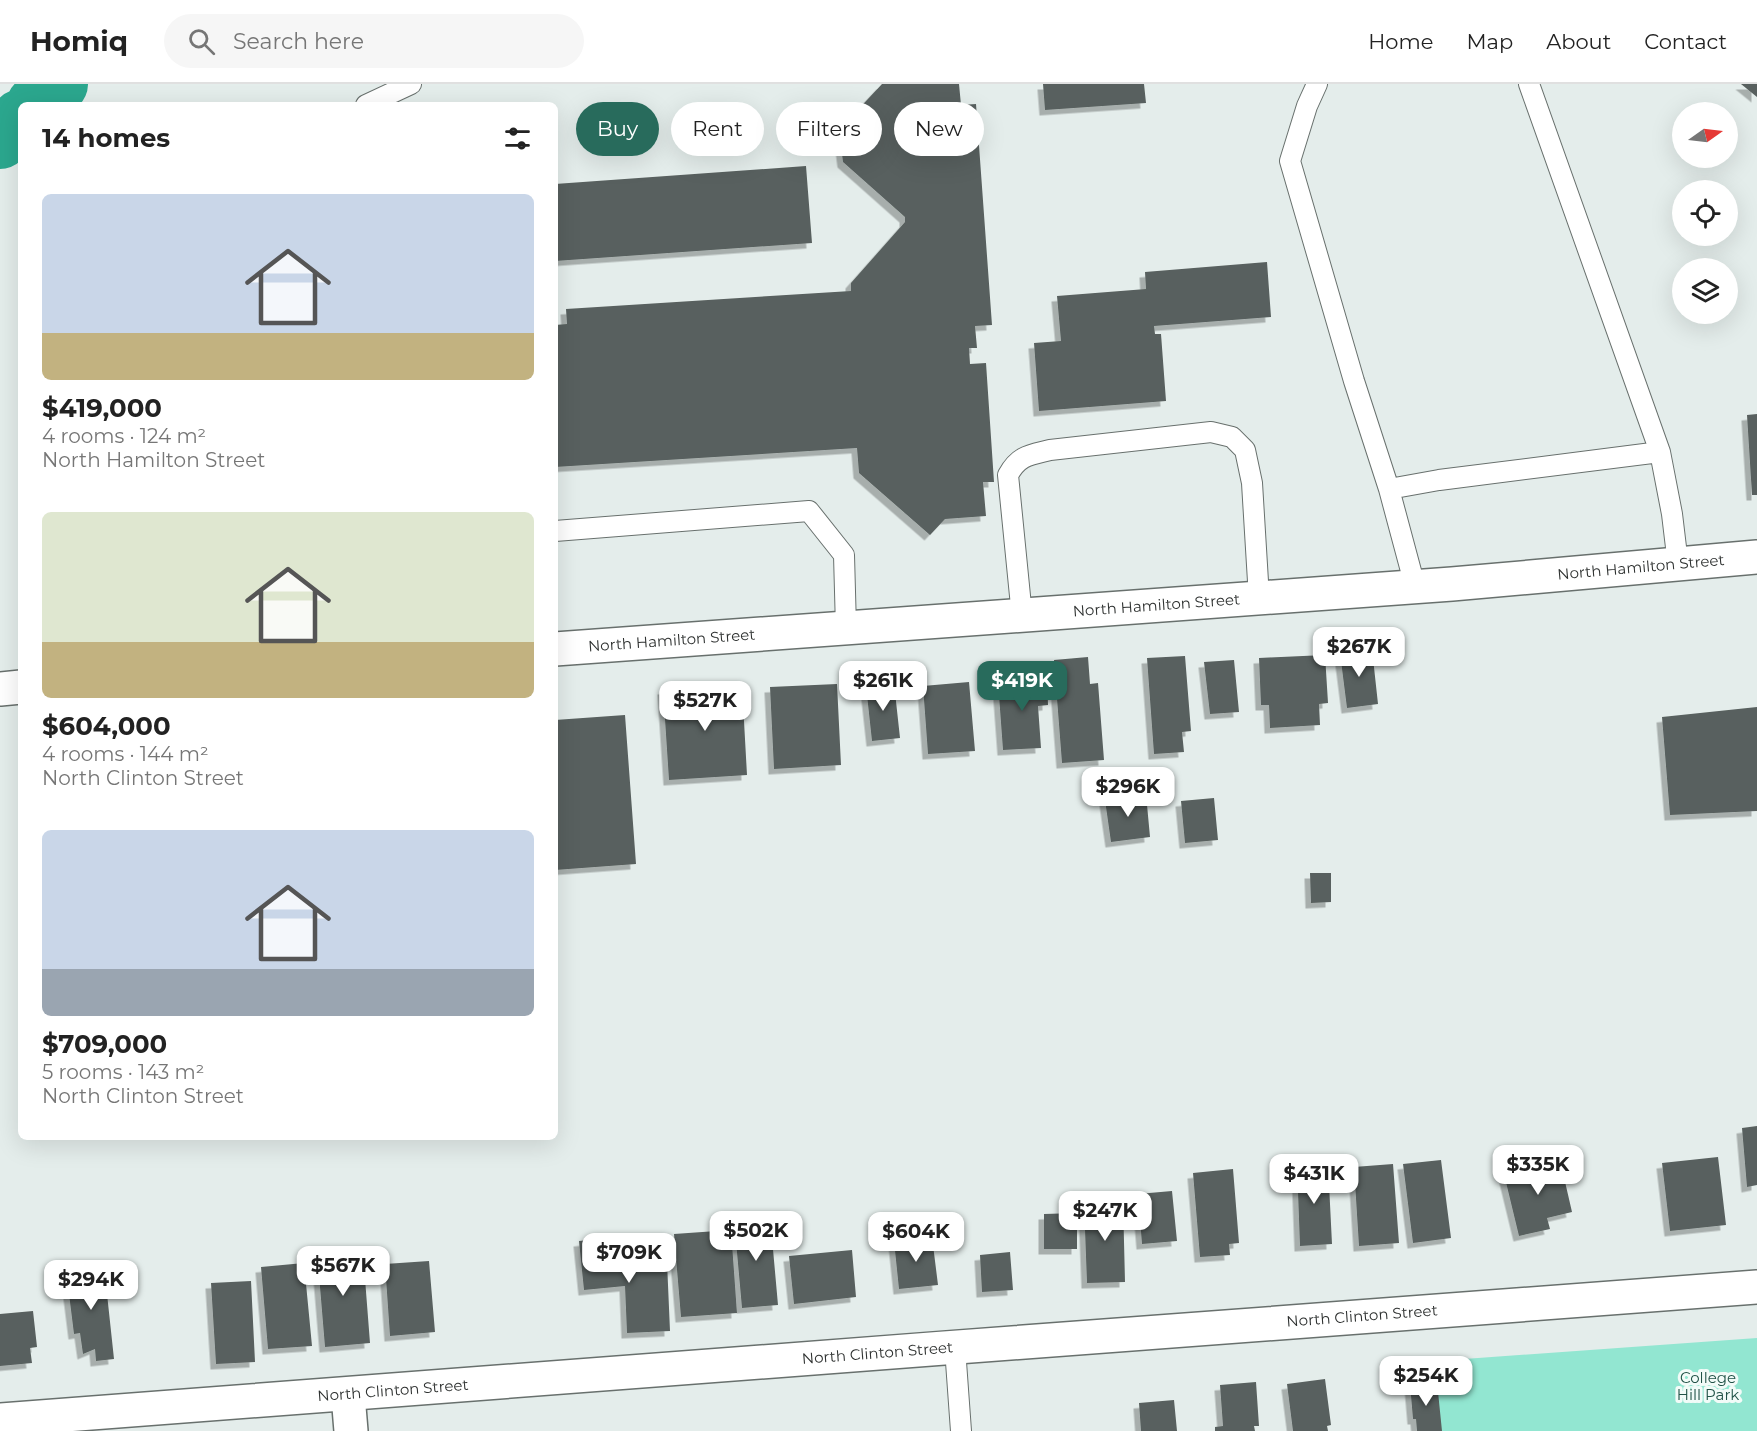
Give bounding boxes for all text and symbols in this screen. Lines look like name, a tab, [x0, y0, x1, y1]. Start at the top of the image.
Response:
search box	[164, 14, 584, 68]
text: Homiq	[30, 24, 128, 58]
icon: search	[185, 25, 218, 58]
text: Search here	[233, 28, 364, 55]
text: Home	[1368, 29, 1433, 54]
text: Map	[1466, 29, 1513, 54]
text: About	[1546, 29, 1611, 54]
text: Contact	[1644, 29, 1727, 54]
chip: Buy	[576, 102, 659, 156]
chip: Rent	[671, 102, 764, 156]
chip: Filters	[776, 102, 882, 156]
chip: New	[894, 102, 984, 156]
north arrow	[1672, 102, 1738, 168]
map controls	[1672, 102, 1738, 324]
text: 14 homes	[42, 122, 170, 154]
icon: filters	[501, 122, 534, 155]
button: locate	[1672, 180, 1738, 246]
icon: home	[234, 233, 342, 341]
button: layers	[1672, 258, 1738, 324]
text: $419,000	[42, 392, 162, 424]
text: 4 rooms · 124 m²	[42, 424, 206, 448]
text: North Hamilton Street	[42, 448, 265, 472]
street label: North Hamilton Street	[1557, 550, 1725, 584]
icon: home	[234, 551, 342, 659]
street label: North Hamilton Street	[1072, 589, 1241, 620]
street label: North Hamilton Street	[587, 625, 756, 656]
pin: $267K	[1317, 627, 1401, 678]
text: $267K	[1327, 634, 1391, 658]
pin: $261K	[841, 661, 925, 712]
pin: $419K	[980, 661, 1064, 712]
text: $261K	[853, 668, 913, 692]
text: $419K	[991, 668, 1053, 692]
pin: $527K	[663, 681, 747, 732]
text: $527K	[673, 688, 737, 712]
text: $604,000	[42, 710, 171, 742]
text: 4 rooms · 144 m²	[42, 742, 209, 766]
text: North Clinton Street	[42, 766, 244, 790]
pin: $296K	[1086, 767, 1170, 818]
text: $296K	[1096, 774, 1160, 798]
icon: home	[234, 869, 342, 977]
text: $709,000	[42, 1028, 167, 1060]
text: 5 rooms · 143 m²	[42, 1060, 204, 1084]
text: North Clinton Street	[42, 1084, 244, 1108]
pin: $335K	[1496, 1145, 1580, 1196]
text: $335K	[1507, 1152, 1569, 1176]
pin: $431K	[1272, 1154, 1356, 1205]
text: $431K	[1283, 1161, 1345, 1185]
pin: $247K	[1063, 1191, 1147, 1242]
text: $247K	[1073, 1198, 1137, 1222]
pin: $502K	[714, 1211, 798, 1262]
pin: $604K	[874, 1212, 958, 1263]
text: $502K	[724, 1218, 788, 1242]
text: $604K	[882, 1219, 950, 1243]
pin: $709K	[587, 1233, 671, 1284]
text: $709K	[596, 1240, 662, 1264]
pin: $567K	[301, 1246, 385, 1297]
text: $567K	[311, 1253, 375, 1277]
pin: $294K	[49, 1260, 133, 1311]
text: $294K	[58, 1267, 124, 1291]
street label: North Clinton Street	[1286, 1300, 1438, 1331]
street label: North Clinton Street	[801, 1337, 954, 1368]
pin: $254K	[1384, 1356, 1468, 1407]
text: $254K	[1393, 1363, 1459, 1387]
park label: College Hill Park	[1677, 1368, 1739, 1404]
street label: North Clinton Street	[317, 1375, 469, 1405]

